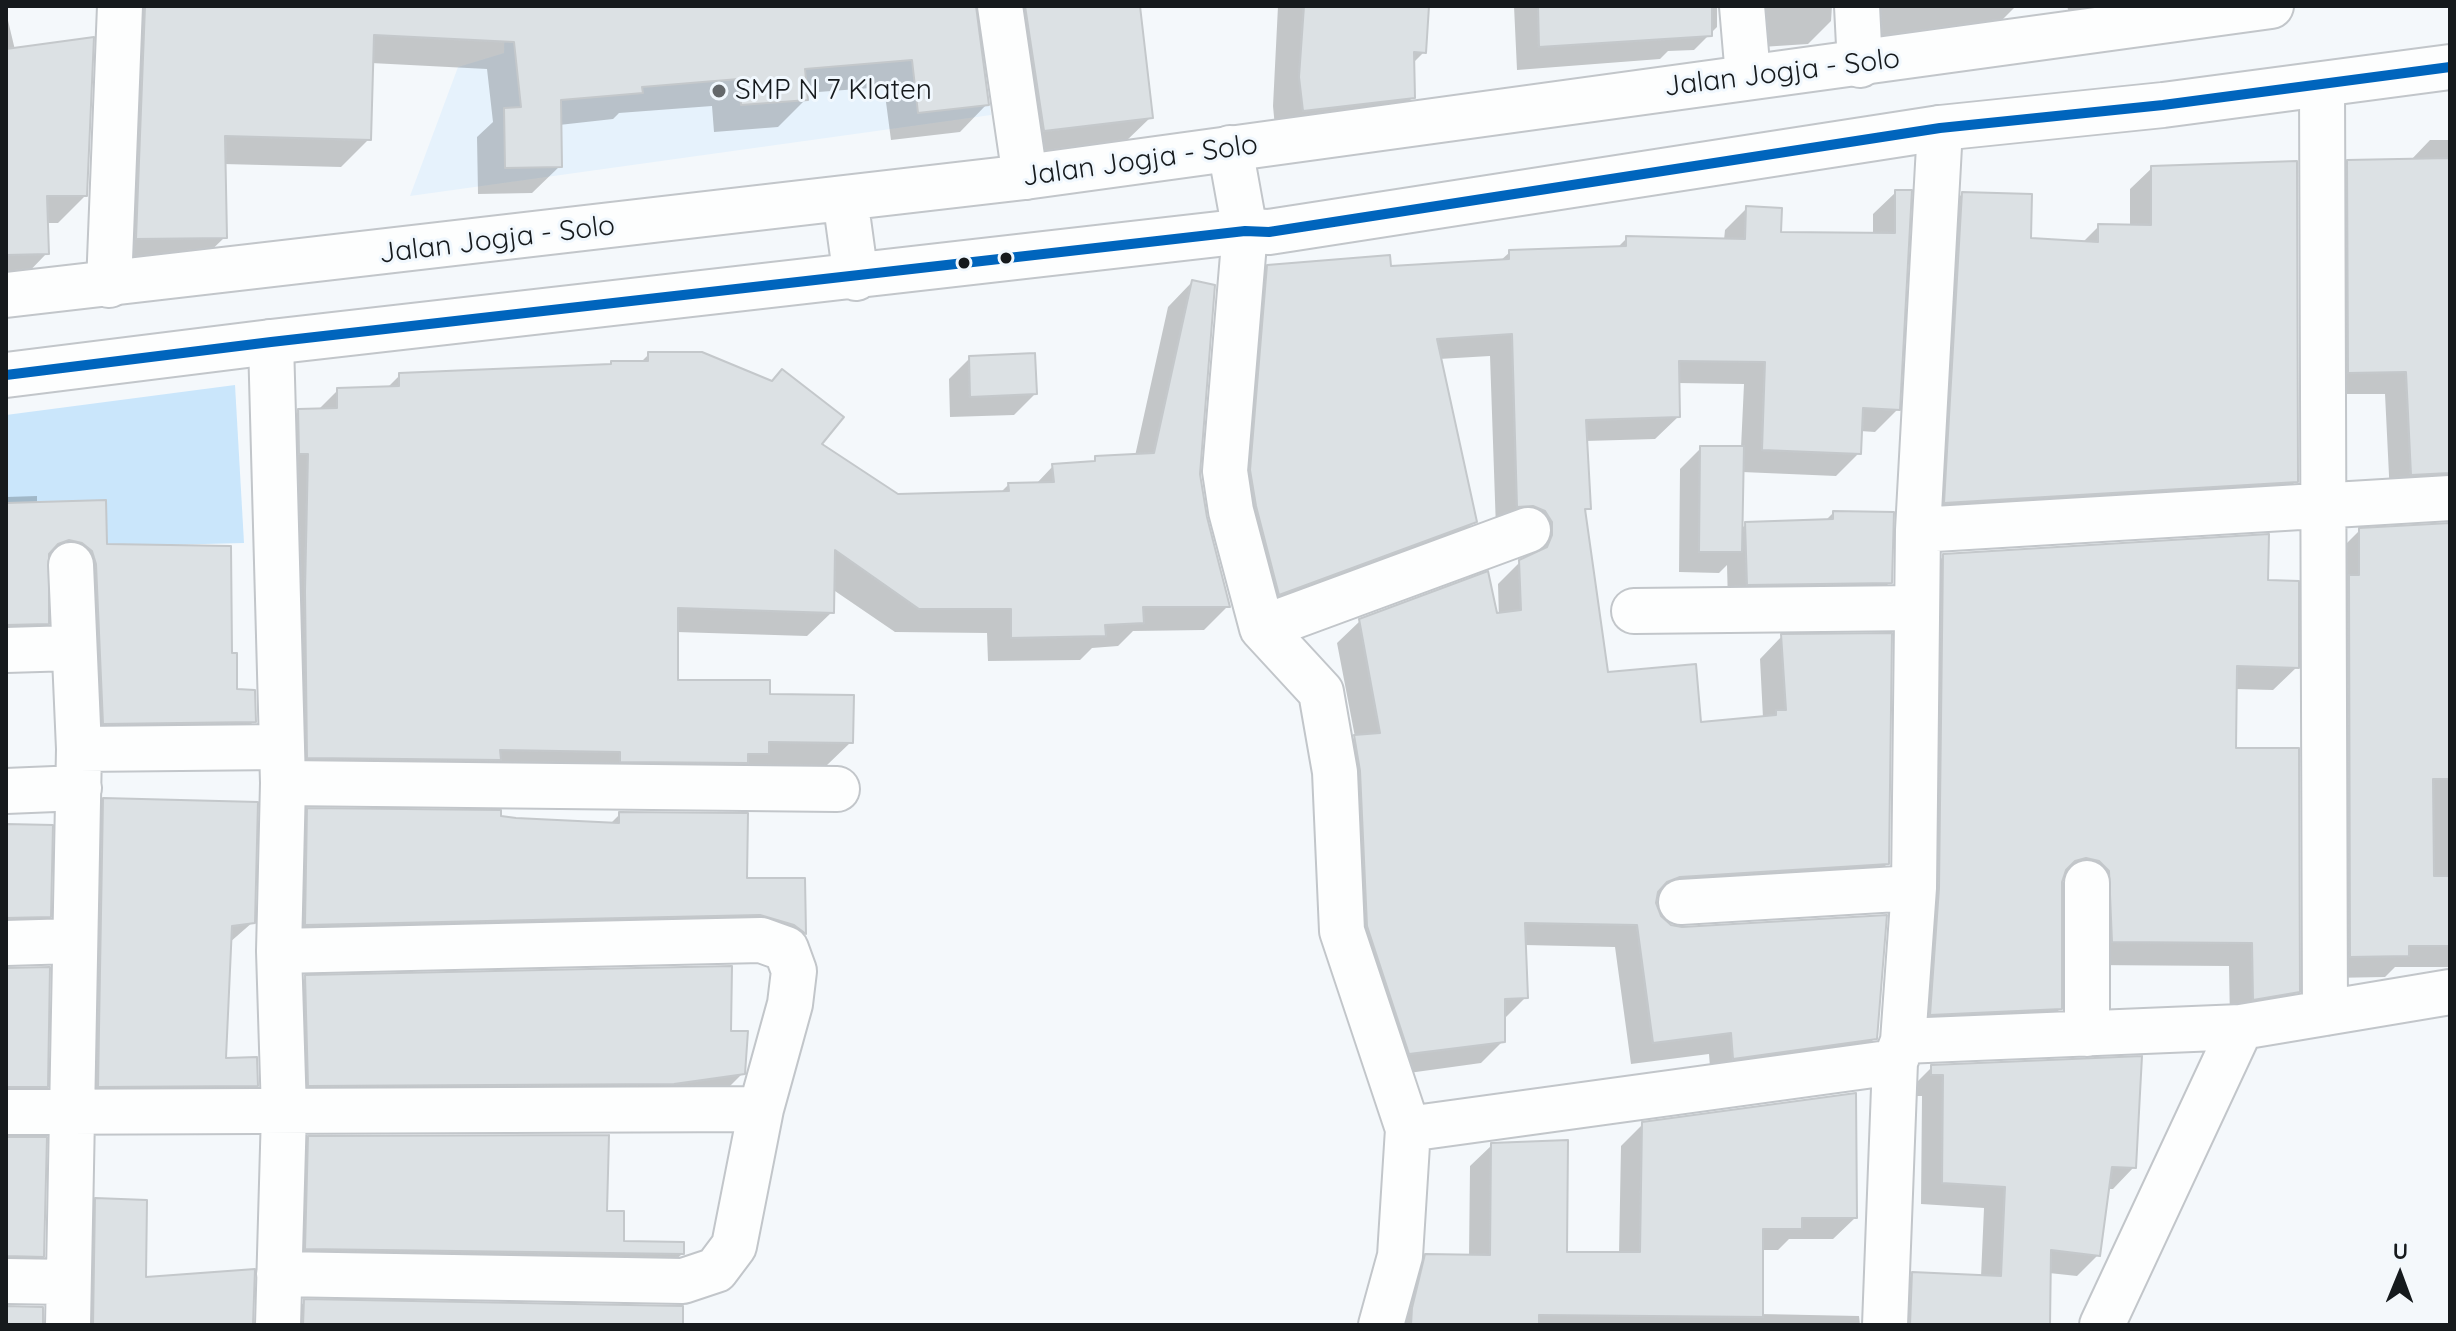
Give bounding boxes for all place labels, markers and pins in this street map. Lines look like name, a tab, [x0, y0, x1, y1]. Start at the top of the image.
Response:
place label: SMP N 7 Klaten	[735, 74, 932, 108]
marker: SMP N 7 Klaten	[710, 82, 728, 100]
unlabelled marker	[998, 250, 1014, 266]
unlabelled marker	[956, 255, 972, 271]

